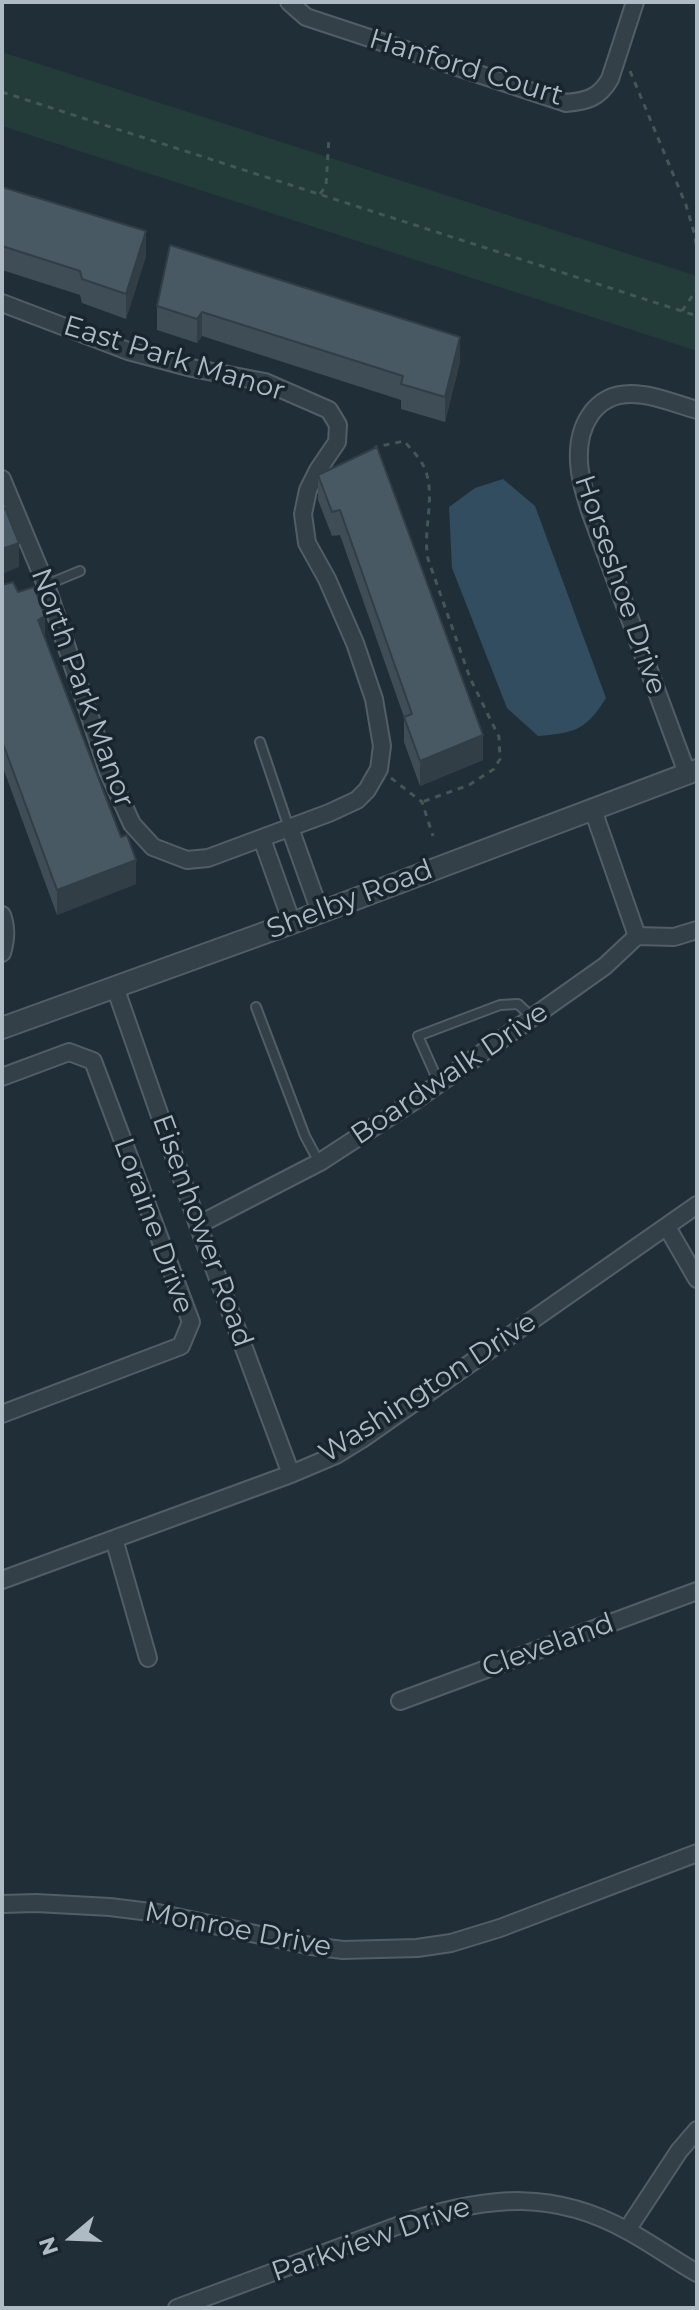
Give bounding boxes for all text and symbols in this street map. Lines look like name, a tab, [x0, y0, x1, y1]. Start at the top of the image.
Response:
street label: Hanford Court	[365, 23, 567, 113]
street label: East Park Manor	[59, 309, 289, 409]
street label: Horseshoe Drive	[567, 471, 673, 699]
street label: North Park Manor	[23, 564, 141, 812]
street label: Shelby Road	[262, 853, 438, 947]
street label: Boardwalk Drive	[345, 996, 555, 1152]
street label: Eisenhower Road	[144, 1110, 260, 1352]
street label: Loraine Drive	[106, 1134, 200, 1318]
street label: Washington Drive	[313, 1305, 543, 1471]
street label: Cleveland	[478, 1607, 618, 1685]
street label: Monroe Drive	[142, 1895, 334, 1965]
street label: Parkview Drive	[267, 2190, 475, 2290]
north arrow	[32, 2198, 112, 2278]
text: N	[33, 2233, 64, 2259]

